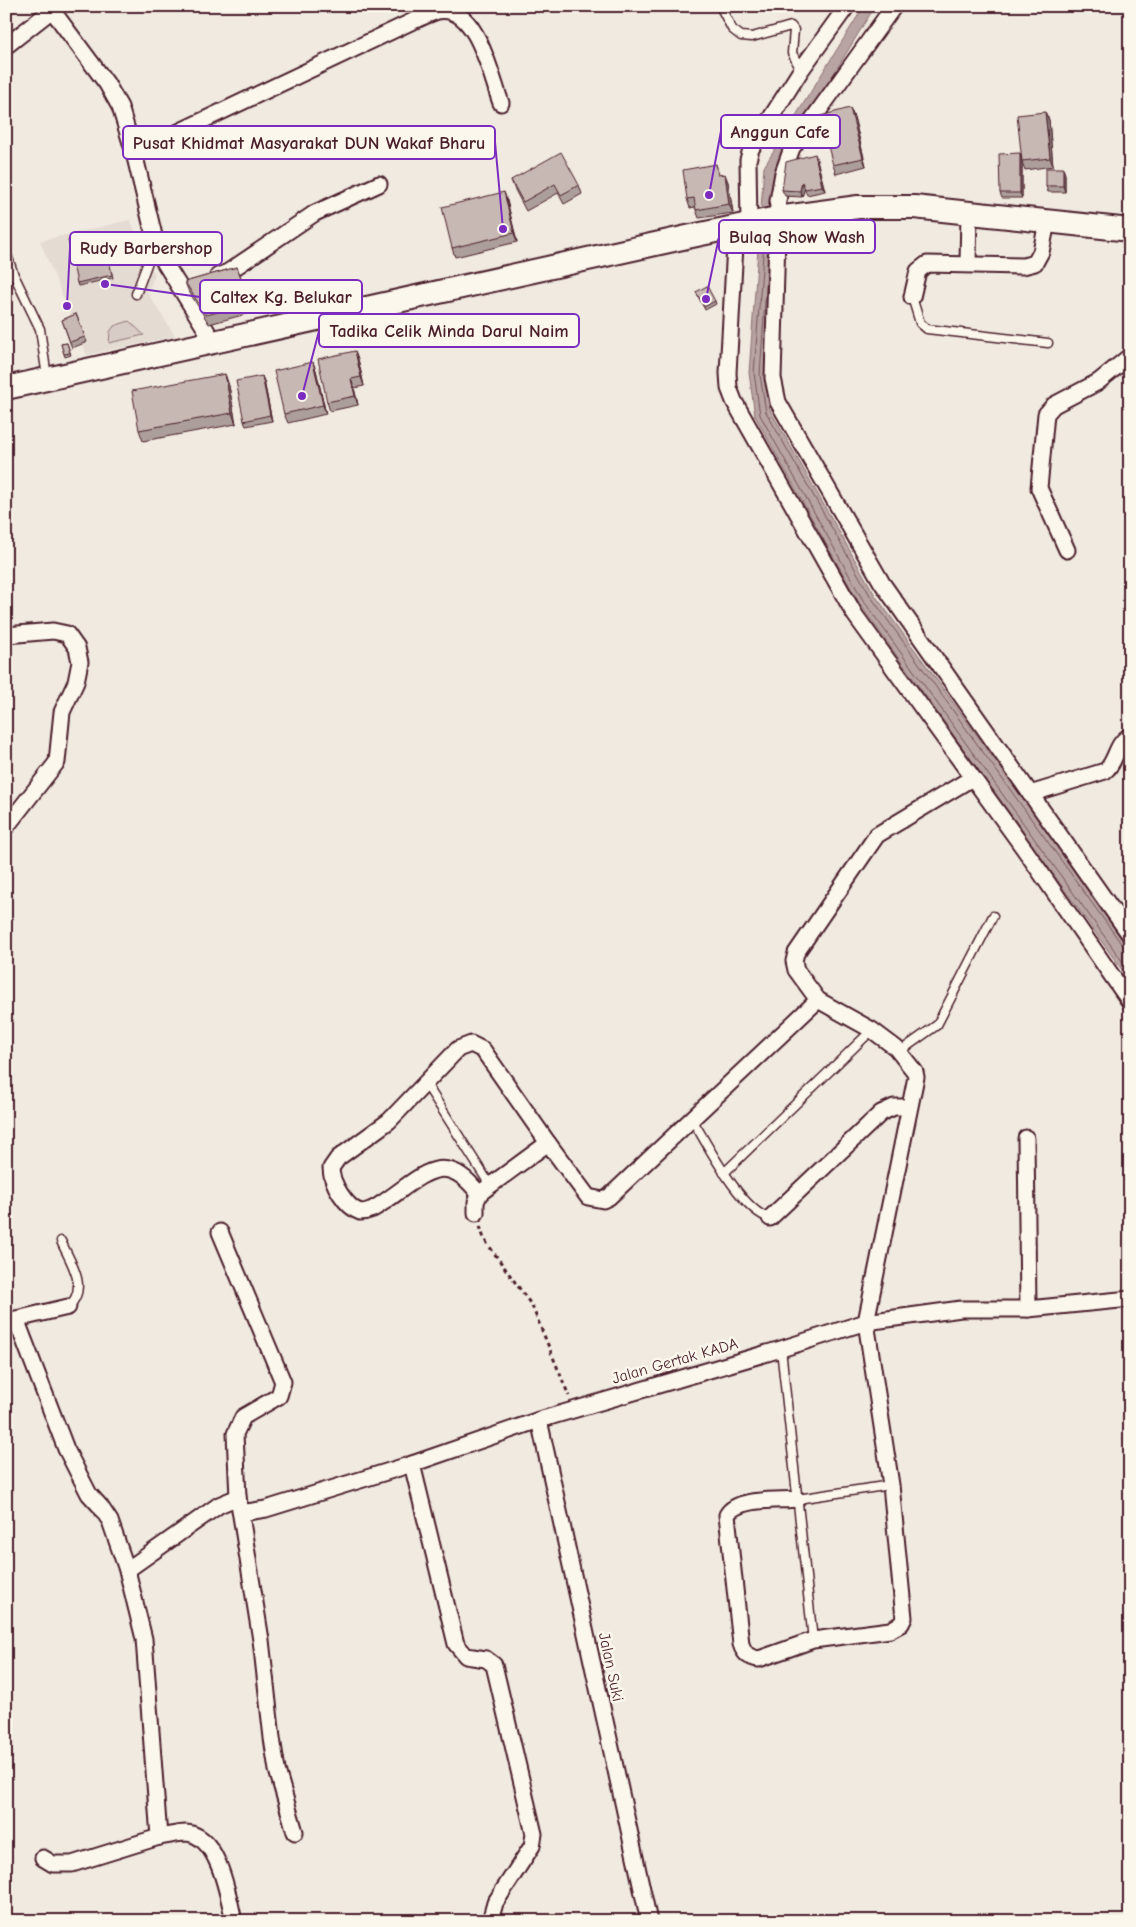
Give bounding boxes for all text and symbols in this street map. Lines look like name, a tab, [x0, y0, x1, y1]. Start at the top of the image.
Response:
callout: Anggun Cafe	[721, 115, 840, 148]
text: Anggun Cafe	[730, 122, 830, 143]
callout: Pusat Khidmat Masyarakat DUN Wakaf Bharu	[123, 126, 495, 159]
text: Pusat Khidmat Masyarakat DUN Wakaf Bharu	[133, 133, 485, 154]
callout: Bulaq Show Wash	[719, 220, 875, 253]
text: Bulaq Show Wash	[729, 227, 865, 248]
callout: Rudy Barbershop	[70, 232, 222, 265]
text: Rudy Barbershop	[80, 238, 212, 259]
callout: Caltex Kg. Belukar	[200, 280, 362, 313]
text: Caltex Kg. Belukar	[210, 287, 353, 308]
callout: Tadika Celik Minda Darul Naim	[319, 314, 579, 347]
text: Tadika Celik Minda Darul Naim	[329, 321, 569, 342]
street label: Jalan Gertak KADA	[610, 1334, 740, 1388]
street label: Jalan Suki	[595, 1631, 627, 1703]

